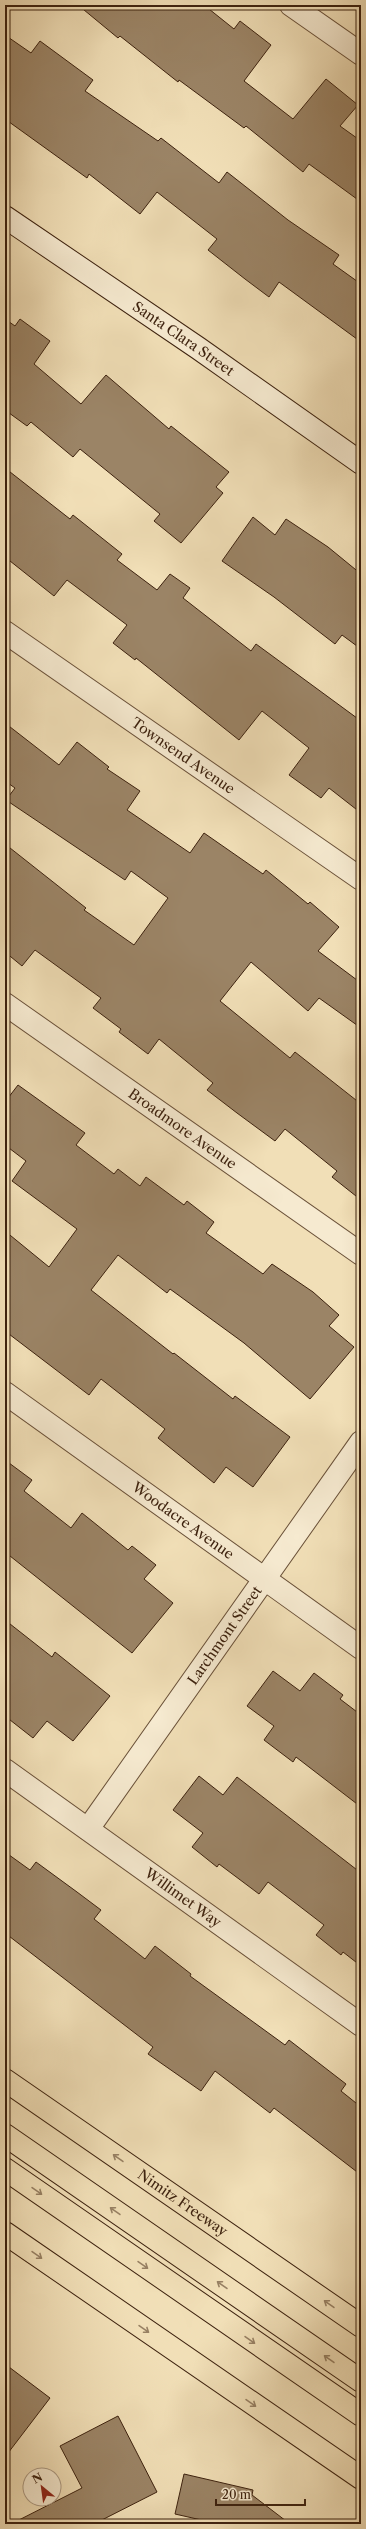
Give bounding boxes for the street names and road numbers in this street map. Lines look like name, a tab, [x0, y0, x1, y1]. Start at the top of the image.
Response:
street label: Santa Clara Street	[129, 297, 238, 380]
street label: Townsend Avenue	[128, 714, 239, 798]
street label: Broadmore Avenue	[125, 1085, 240, 1173]
street label: Woodacre Avenue	[128, 1477, 238, 1563]
street label: Larchmont Street	[183, 1582, 266, 1688]
street label: Willimet Way	[140, 1863, 225, 1931]
street label: Nimitz Freeway	[134, 2165, 231, 2240]

